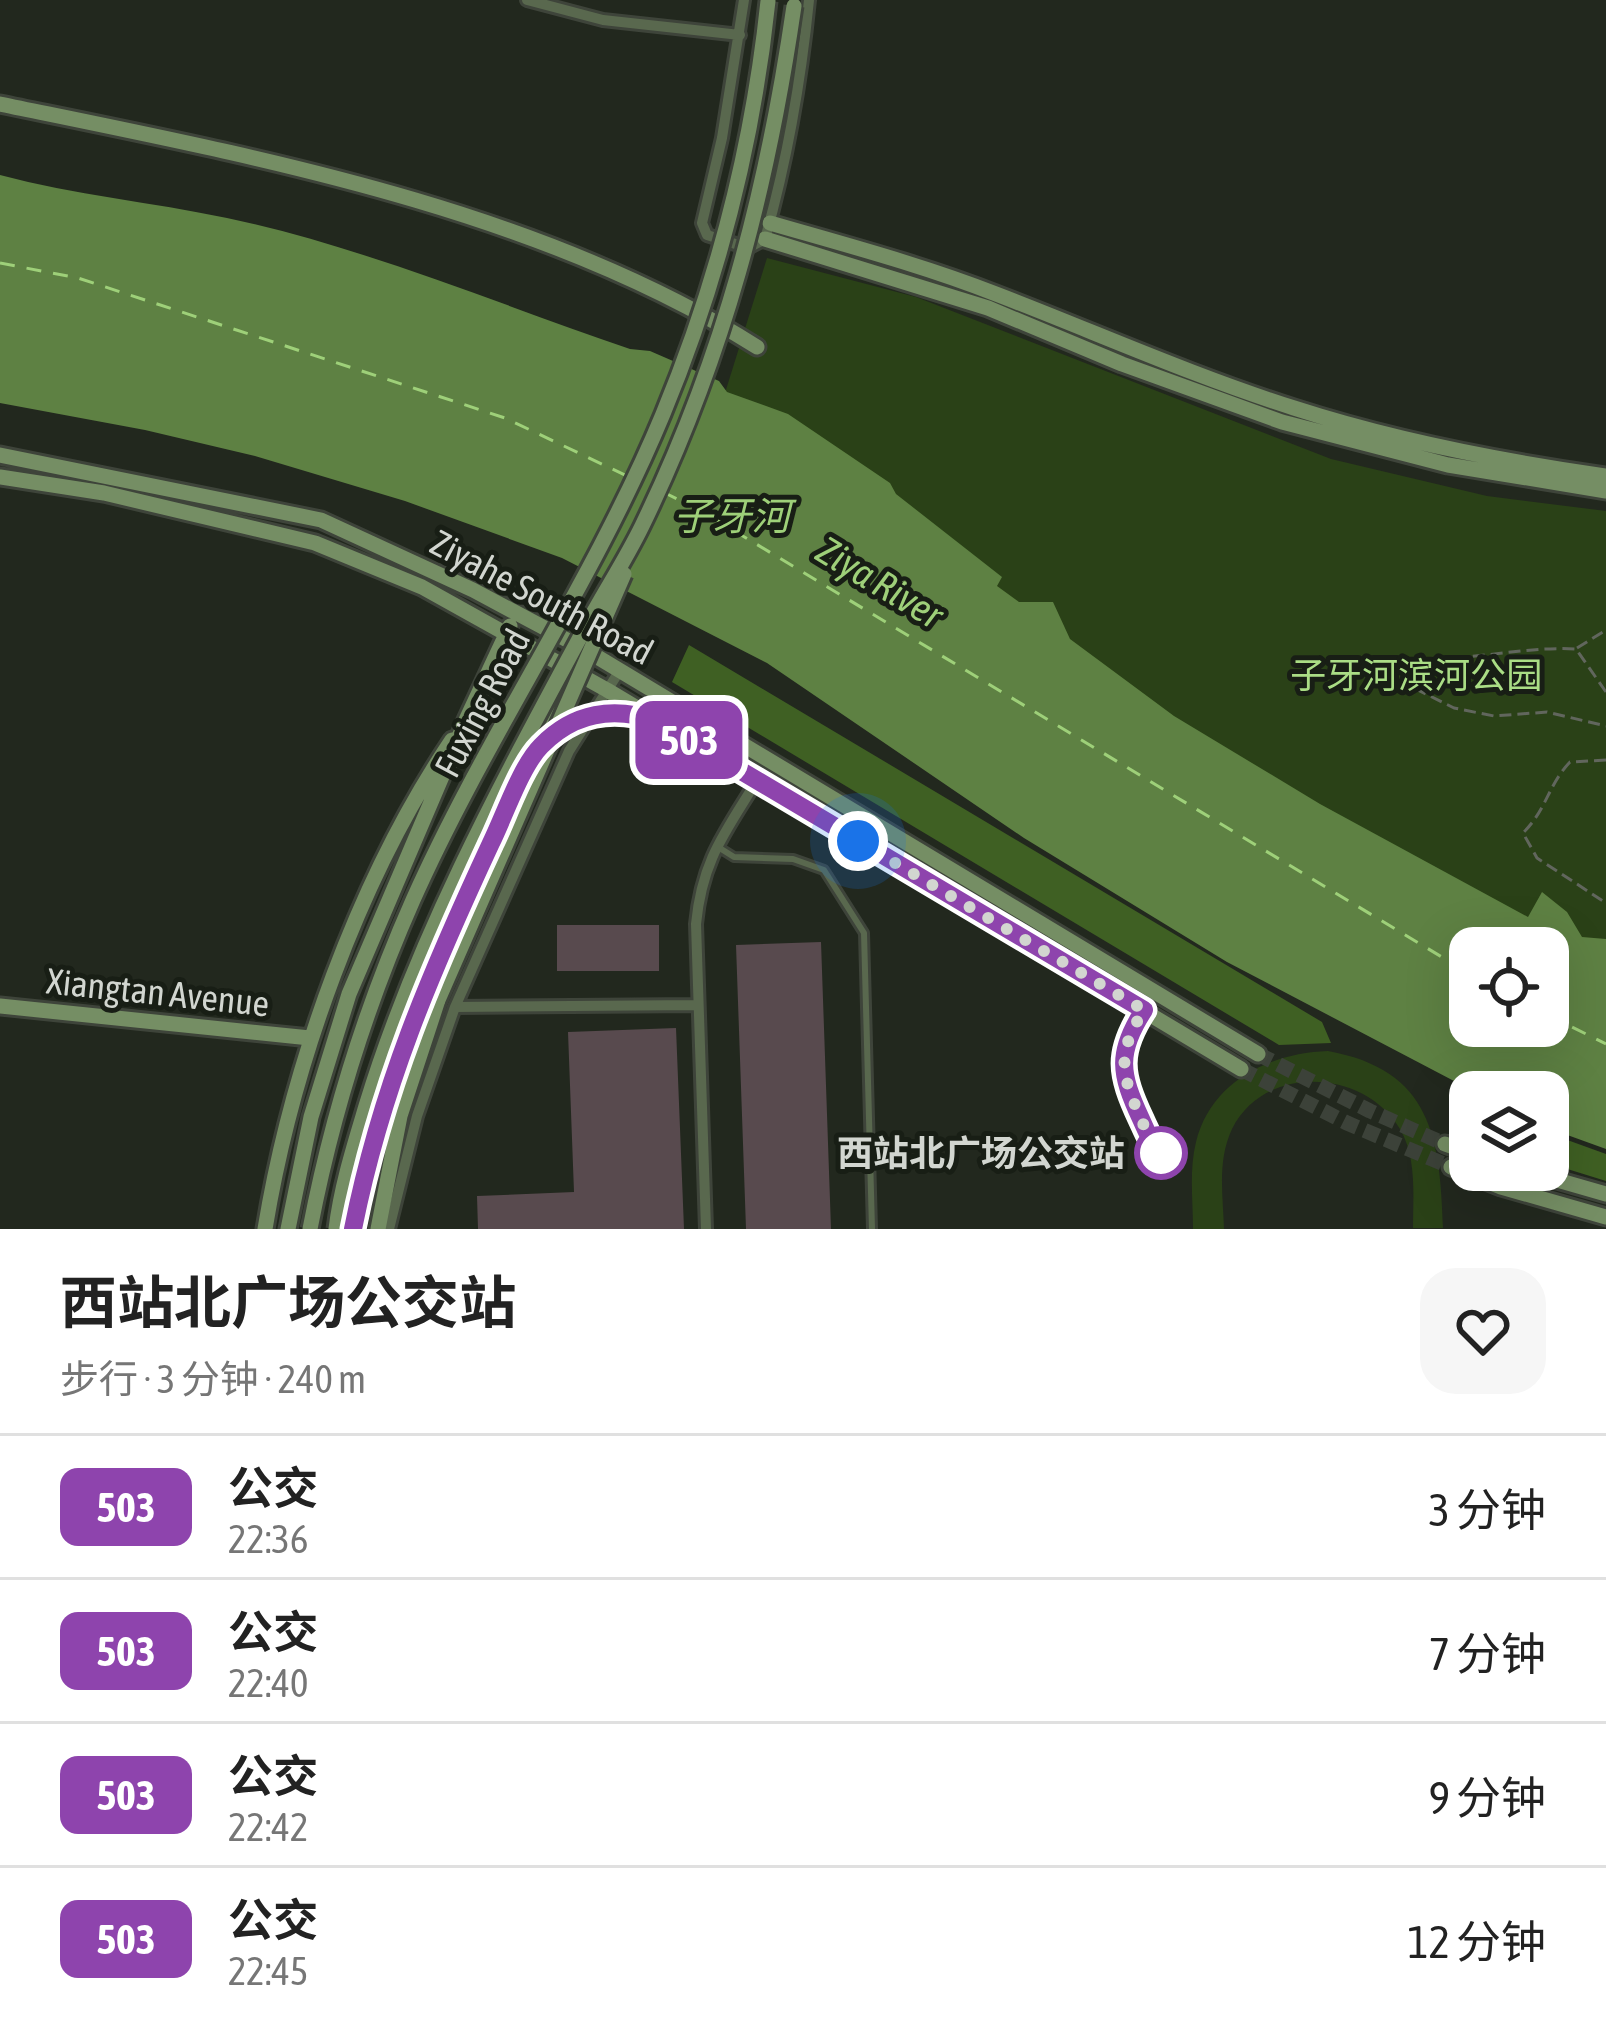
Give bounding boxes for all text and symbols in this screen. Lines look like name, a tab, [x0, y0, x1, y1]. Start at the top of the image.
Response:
water label: 子牙河	[673, 494, 797, 538]
street label: Ziyahe South Road	[424, 521, 660, 673]
water label: Ziya River	[809, 527, 952, 637]
street label: Fuxing Road	[426, 622, 538, 784]
park label: 子牙河滨河公园	[1290, 654, 1542, 696]
line badge: 503	[620, 701, 758, 779]
text: 503	[659, 716, 719, 764]
your location	[828, 811, 888, 871]
map controls	[1449, 927, 1569, 1191]
button: locate	[1449, 927, 1569, 1047]
street label: Xiangtan Avenue	[45, 959, 271, 1025]
button: layers	[1449, 1071, 1569, 1191]
marker: 西站北广场公交站	[1136, 1128, 1186, 1178]
place label: 西站北广场公交站	[837, 1132, 1125, 1174]
button: heart	[1420, 1268, 1546, 1394]
text: 西站北广场公交站	[60, 1270, 516, 1335]
text: 步行 · 3 分钟 · 240 m	[60, 1357, 366, 1401]
text: 公交	[228, 1462, 318, 1514]
text: 503	[96, 1483, 156, 1531]
text: 3 分钟	[1429, 1484, 1546, 1536]
text: 22:36	[228, 1517, 308, 1561]
text: 公交	[228, 1606, 318, 1658]
text: 503	[96, 1627, 156, 1675]
text: 7 分钟	[1429, 1628, 1546, 1680]
text: 22:40	[228, 1661, 308, 1705]
text: 公交	[228, 1750, 318, 1802]
text: 503	[96, 1771, 156, 1819]
text: 9 分钟	[1429, 1772, 1546, 1824]
text: 22:42	[228, 1805, 308, 1849]
text: 公交	[228, 1894, 318, 1946]
text: 503	[96, 1915, 156, 1963]
text: 12 分钟	[1408, 1916, 1546, 1968]
text: 22:45	[228, 1949, 308, 1993]

